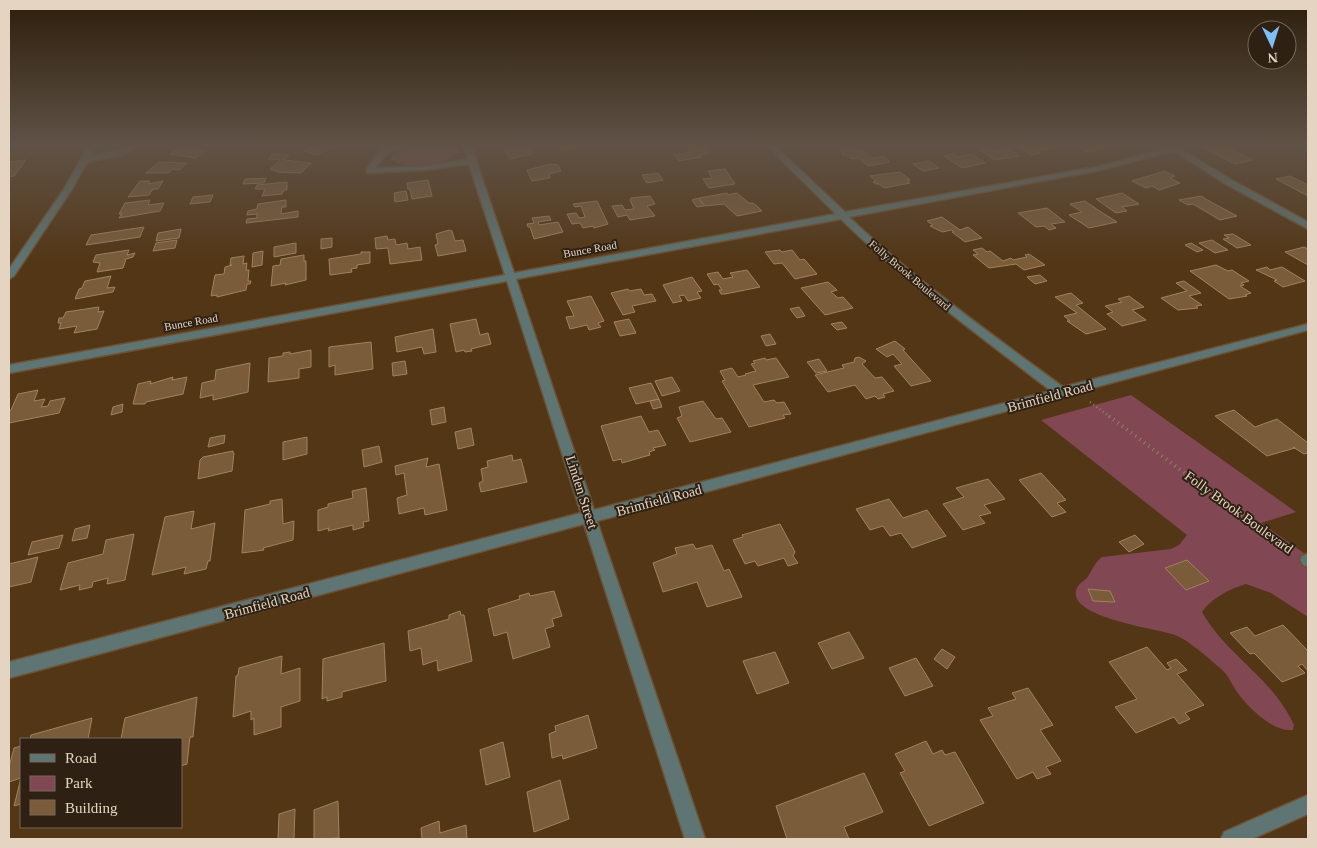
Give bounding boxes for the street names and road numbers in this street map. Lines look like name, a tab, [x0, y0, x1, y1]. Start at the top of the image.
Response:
street label: Bunce Road	[562, 238, 618, 260]
street label: Folly Brook Boulevard	[867, 238, 953, 313]
street label: Bunce Road	[163, 311, 219, 333]
street label: Brimfield Road	[1006, 378, 1094, 415]
street label: Linden Street	[563, 454, 600, 531]
street label: Folly Brook Boulevard	[1182, 468, 1296, 557]
street label: Brimfield Road	[615, 482, 703, 519]
street label: Brimfield Road	[223, 585, 311, 622]

